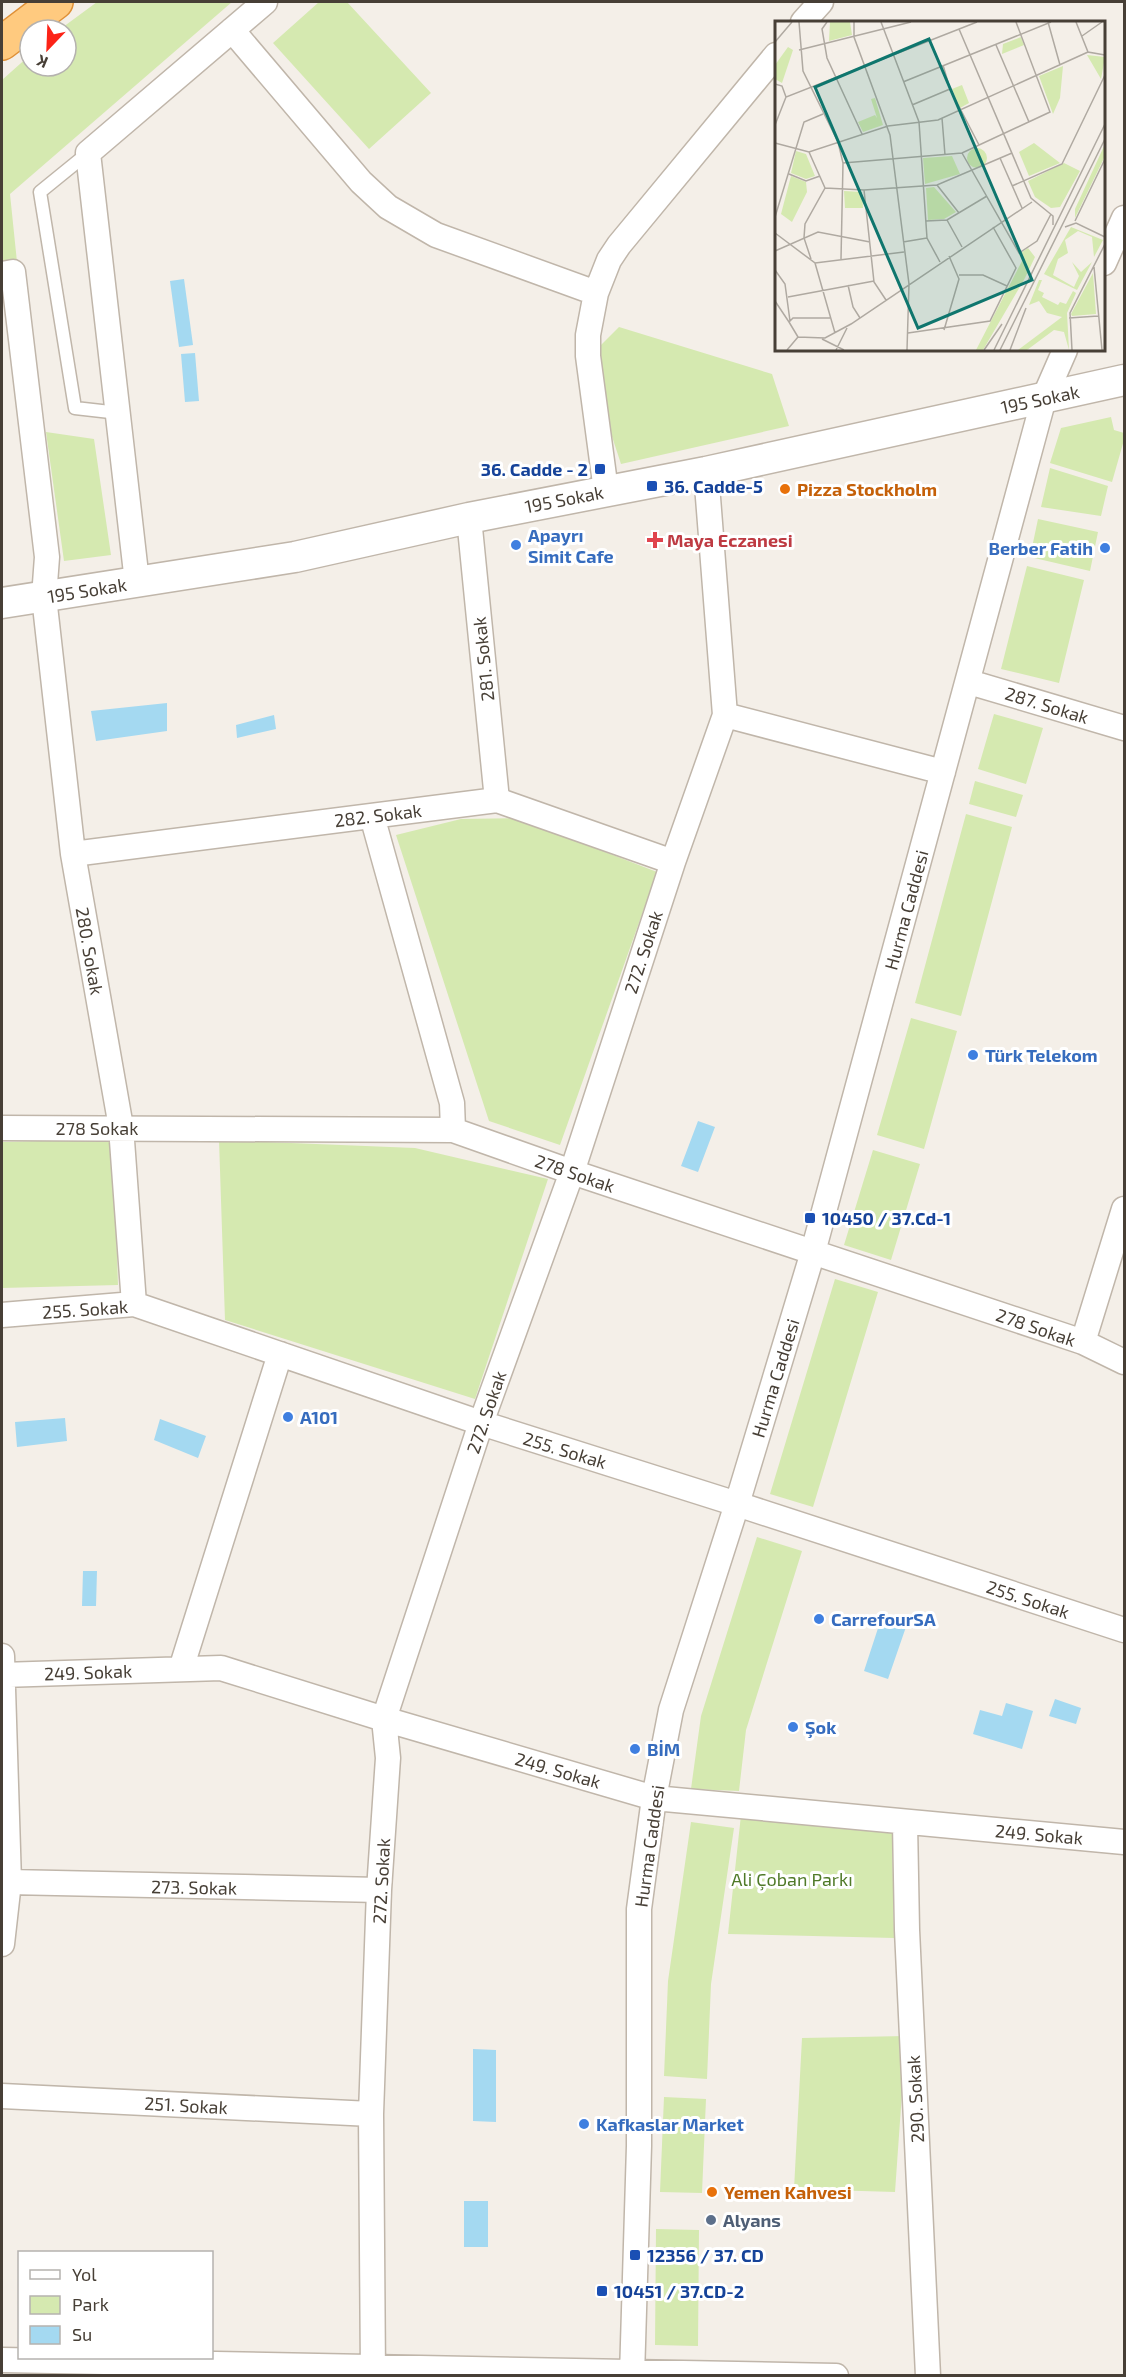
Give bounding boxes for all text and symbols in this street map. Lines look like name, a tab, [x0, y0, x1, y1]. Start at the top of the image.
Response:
north arrow	[18, 18, 78, 78]
inset map	[775, 21, 1105, 351]
text: K	[33, 51, 50, 73]
street label: 195 Sokak	[999, 380, 1081, 418]
place label: 36. Cadde - 2	[481, 458, 588, 480]
marker: 36. Cadde - 2	[593, 462, 607, 476]
place label: 36. Cadde-5	[664, 475, 763, 497]
place label: Pizza Stockholm	[797, 478, 937, 500]
marker: 36. Cadde-5	[645, 479, 659, 493]
street label: 195 Sokak	[523, 481, 605, 517]
marker: Pizza Stockholm	[778, 482, 792, 496]
place label: Apayrı Simit Cafe	[528, 524, 614, 567]
place label: Maya Eczanesi	[667, 529, 793, 551]
marker: Maya Eczanesi	[648, 533, 662, 547]
place label: Berber Fatih	[988, 537, 1093, 559]
marker: Apayrı Simit Cafe	[509, 538, 523, 552]
marker: Berber Fatih	[1098, 541, 1112, 555]
street label: 195 Sokak	[46, 573, 128, 607]
street label: 281. Sokak	[468, 616, 498, 702]
street label: 287. Sokak	[1003, 682, 1091, 728]
street label: 282. Sokak	[333, 799, 423, 831]
street label: Hurma Caddesi	[879, 848, 933, 972]
street label: 280. Sokak	[71, 905, 109, 997]
street label: 272. Sokak	[619, 908, 667, 996]
place label: Türk Telekom	[985, 1044, 1098, 1066]
marker: Türk Telekom	[966, 1048, 980, 1062]
street label: 278 Sokak	[56, 1117, 138, 1139]
street label: 278 Sokak	[532, 1149, 618, 1197]
place label: 10450 / 37.Cd-1	[822, 1207, 951, 1229]
marker: 10450 / 37.Cd-1	[803, 1211, 817, 1225]
street label: 255. Sokak	[41, 1295, 129, 1323]
street label: 278 Sokak	[993, 1303, 1079, 1351]
street label: Hurma Caddesi	[746, 1316, 804, 1440]
street label: 272. Sokak	[462, 1368, 510, 1456]
place label: A101	[300, 1406, 338, 1428]
marker: A101	[281, 1410, 295, 1424]
street label: 255. Sokak	[521, 1427, 609, 1473]
street label: 255. Sokak	[984, 1575, 1072, 1623]
place label: CarrefourSA	[831, 1608, 936, 1630]
marker: CarrefourSA	[812, 1612, 826, 1626]
street label: 249. Sokak	[44, 1659, 132, 1685]
place label: Şok	[805, 1716, 836, 1739]
marker: Şok	[786, 1720, 800, 1734]
place label: BİM	[647, 1738, 680, 1760]
marker: BİM	[628, 1742, 642, 1756]
street label: 249. Sokak	[513, 1747, 603, 1793]
street label: Hurma Caddesi	[630, 1783, 668, 1909]
street label: 249. Sokak	[994, 1819, 1084, 1849]
street label: 272. Sokak	[368, 1837, 394, 1925]
park label: Ali Çoban Parkı	[731, 1868, 853, 1891]
street label: 273. Sokak	[151, 1875, 237, 1899]
street label: 290. Sokak	[902, 2055, 928, 2143]
street label: 251. Sokak	[144, 2092, 228, 2118]
place label: Kafkaslar Market	[596, 2113, 745, 2135]
marker: Kafkaslar Market	[577, 2117, 591, 2131]
place label: Yemen Kahvesi	[724, 2181, 852, 2203]
marker: Yemen Kahvesi	[705, 2185, 719, 2199]
place label: Alyans	[723, 2209, 781, 2231]
marker: Alyans	[704, 2213, 718, 2227]
place label: 12356 / 37. CD	[647, 2244, 764, 2266]
marker: 12356 / 37. CD	[628, 2248, 642, 2262]
legend	[18, 2251, 213, 2359]
text: Yol	[72, 2263, 97, 2285]
place label: 10451 / 37.CD-2	[614, 2280, 744, 2302]
marker: 10451 / 37.CD-2	[595, 2284, 609, 2298]
text: Park	[72, 2293, 109, 2315]
text: Su	[72, 2323, 92, 2345]

